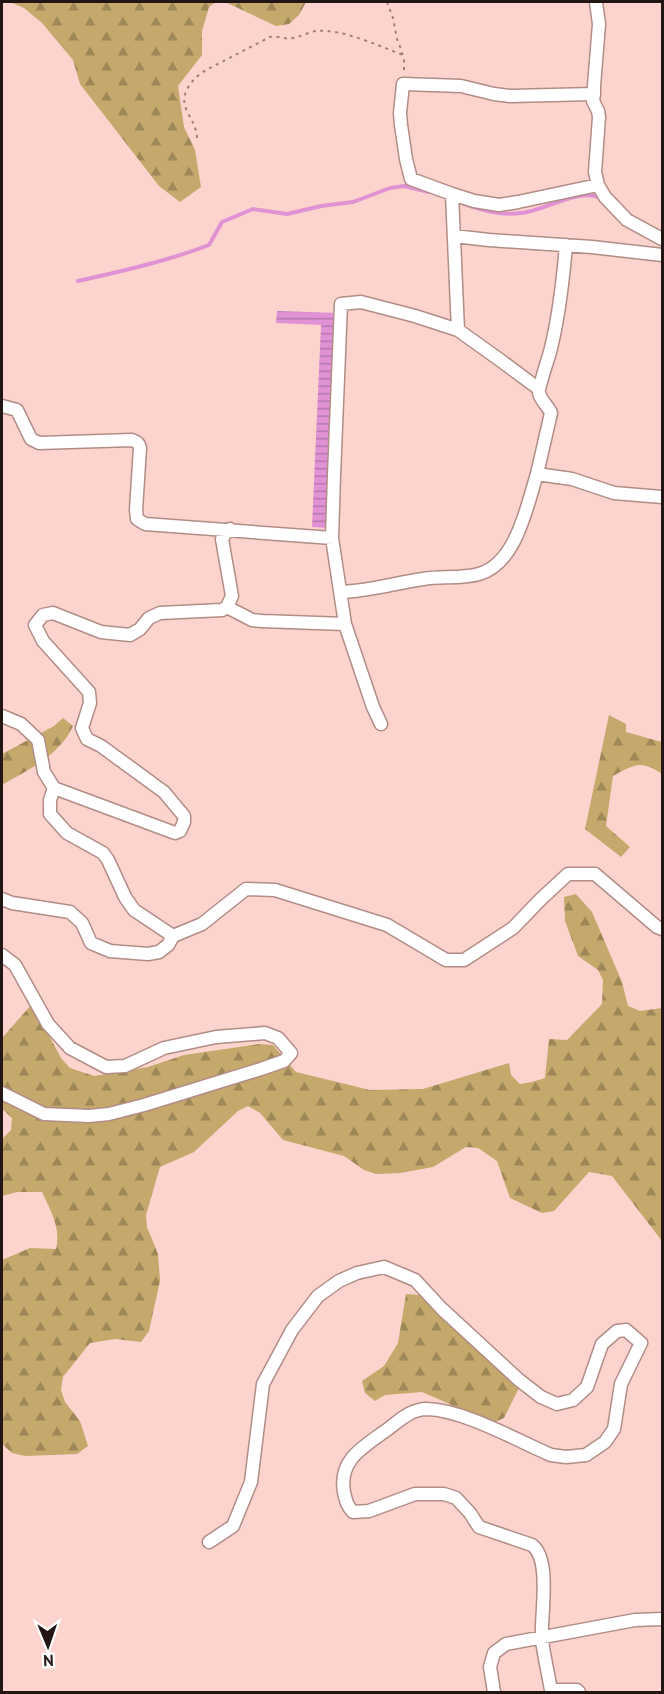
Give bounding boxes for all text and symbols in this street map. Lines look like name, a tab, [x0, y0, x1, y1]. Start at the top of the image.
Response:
north arrow	[18, 1616, 78, 1676]
text: N	[43, 1651, 54, 1671]

